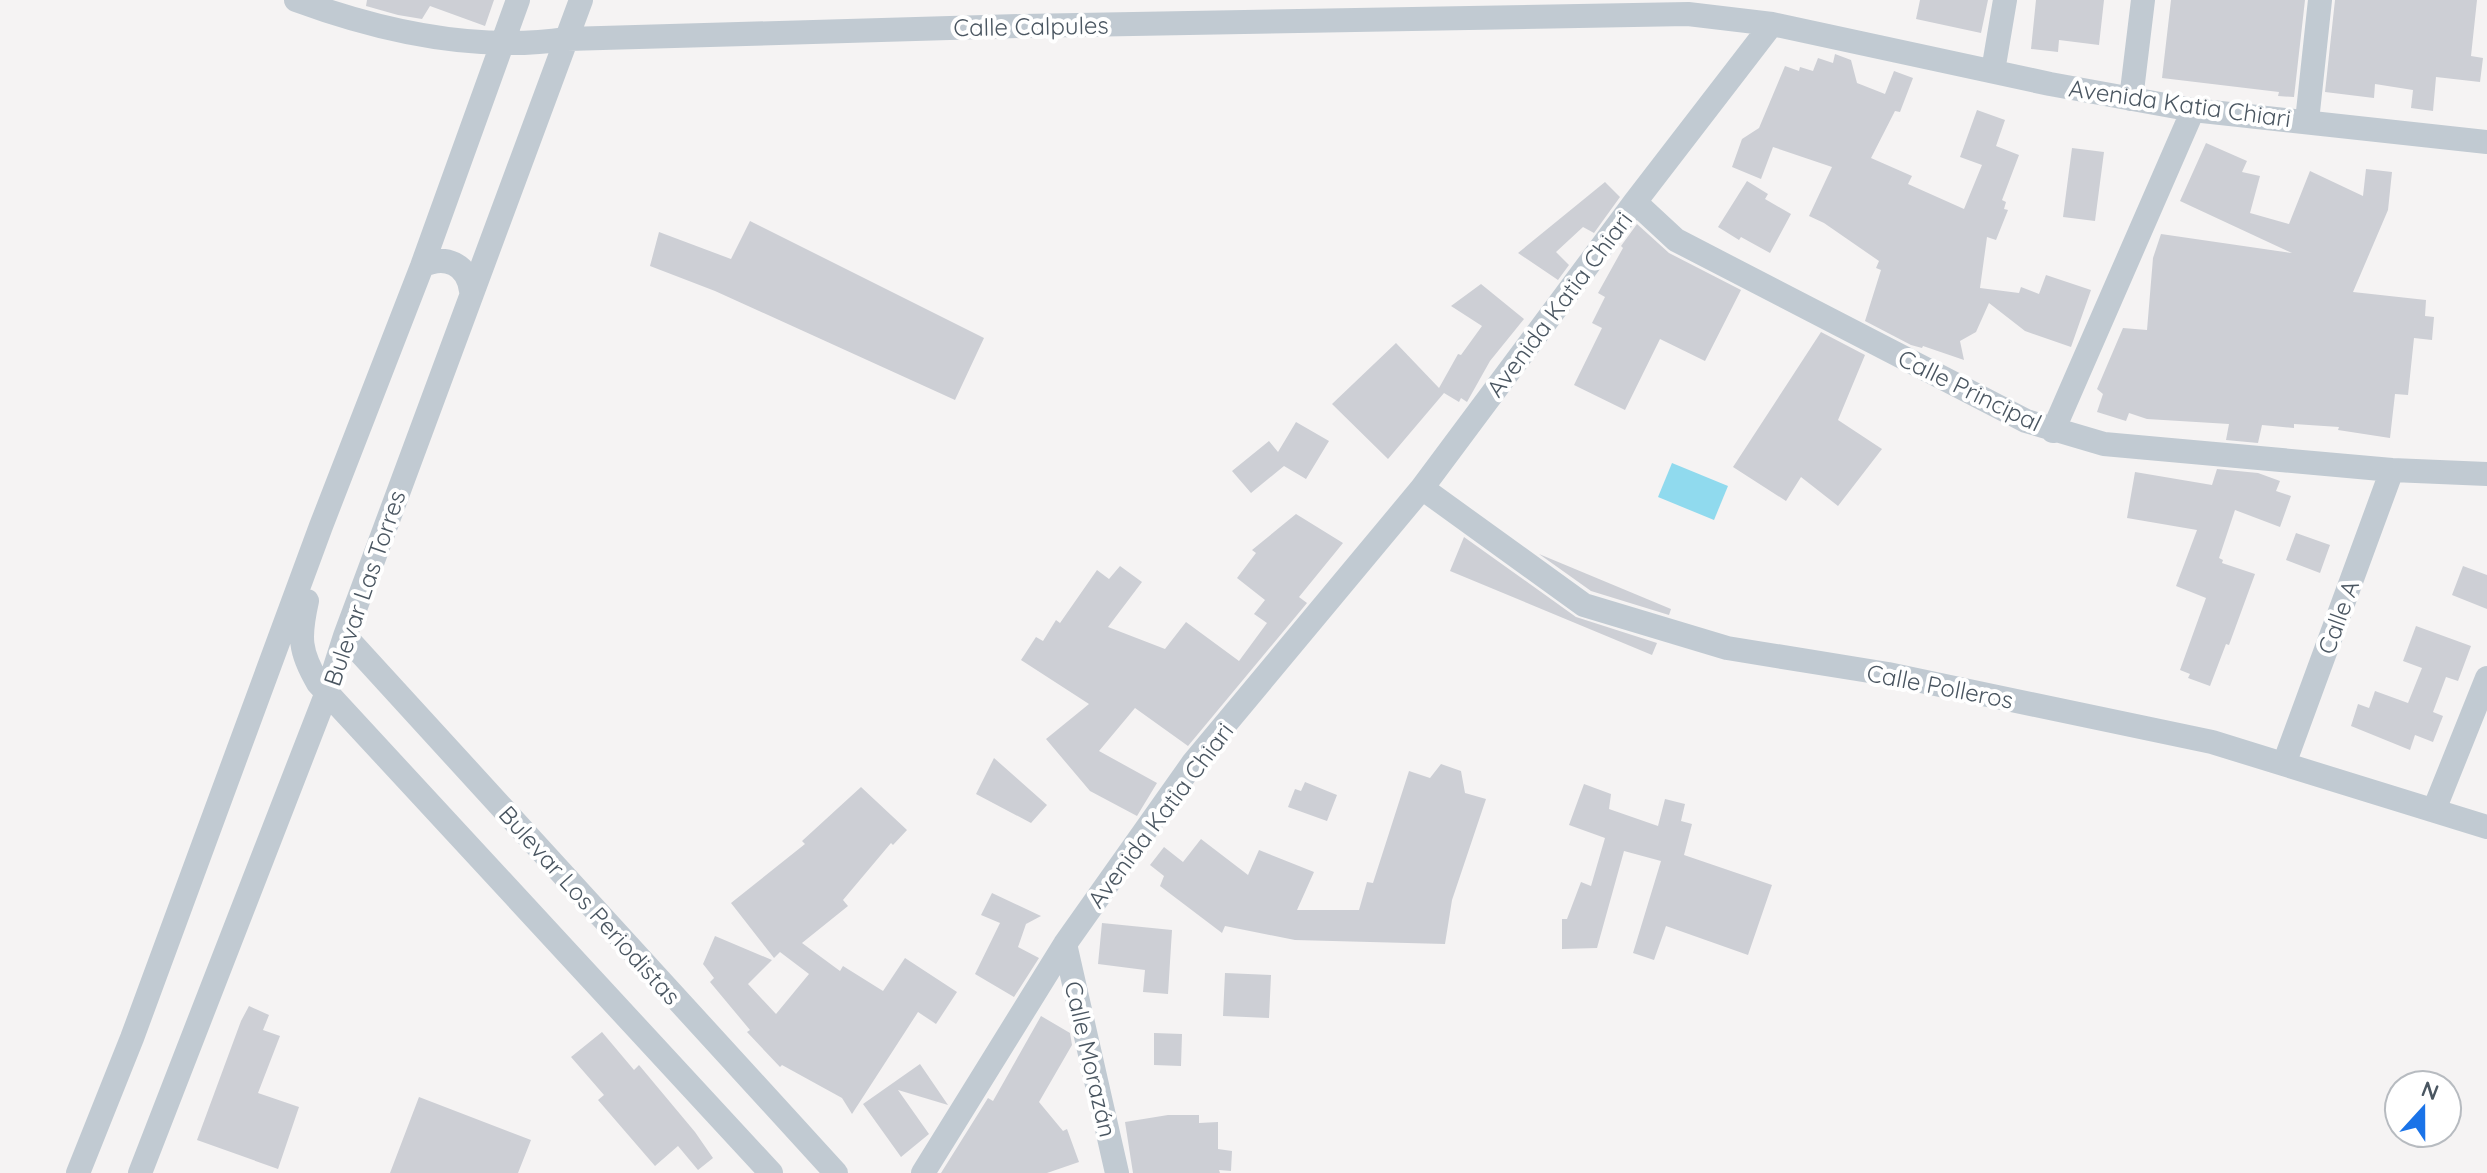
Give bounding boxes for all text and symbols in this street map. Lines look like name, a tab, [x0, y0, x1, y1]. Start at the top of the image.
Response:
street label: Calle Calpules	[953, 10, 1109, 42]
street label: Avenida Katia Chiari	[2067, 73, 2293, 133]
street label: Avenida Katia Chiari	[1480, 205, 1638, 403]
street label: Calle Principal	[1893, 342, 2047, 438]
street label: Bulevar Las Torres	[316, 486, 412, 690]
street label: Calle A	[2311, 576, 2365, 658]
street label: Calle Polleros	[1864, 657, 2016, 715]
street label: Avenida Katia Chiari	[1081, 716, 1239, 914]
street label: Bulevar Los Periodistas	[493, 799, 687, 1011]
street label: Calle Morazán	[1059, 978, 1123, 1140]
north arrow	[2383, 1069, 2463, 1149]
text: N	[2418, 1074, 2443, 1106]

